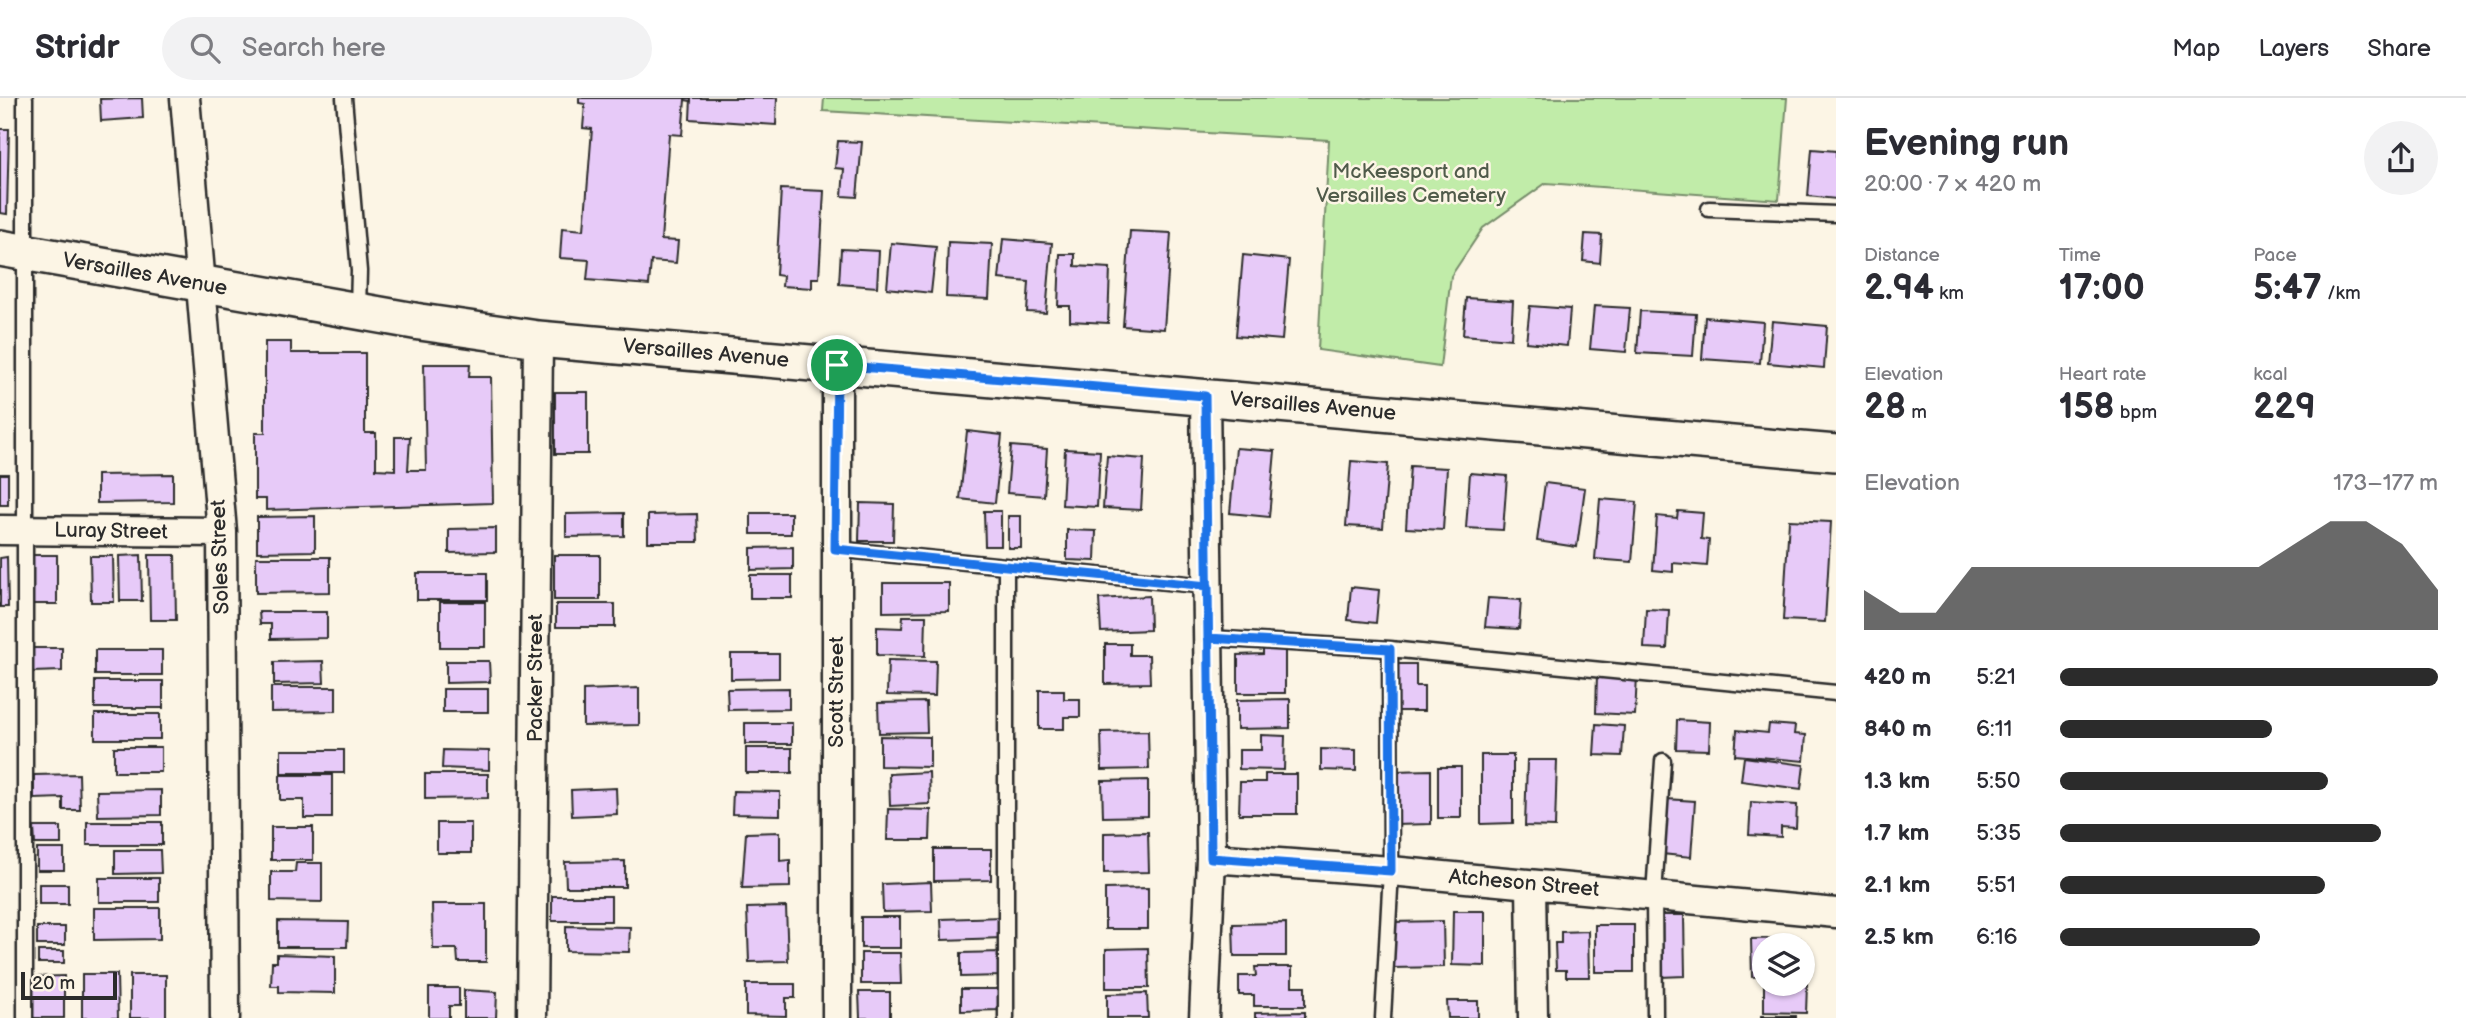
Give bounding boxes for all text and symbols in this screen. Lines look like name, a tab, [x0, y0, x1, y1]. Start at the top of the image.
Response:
search box	[162, 17, 652, 80]
text: Stridr	[35, 28, 120, 68]
icon: search	[186, 29, 224, 67]
text: Search here	[242, 33, 386, 64]
text: Map	[2172, 34, 2220, 63]
text: Layers	[2258, 34, 2329, 63]
text: Share	[2367, 34, 2431, 63]
text: Evening run	[1864, 121, 2069, 166]
button: share	[2364, 121, 2438, 195]
park label: McKeesport and Versailles Cemetery	[1316, 159, 1506, 208]
text: 20:00 · 7 × 420 m	[1864, 170, 2041, 198]
text: Distance	[1864, 244, 1940, 267]
text: Time	[2059, 244, 2101, 267]
text: Pace	[2253, 244, 2297, 267]
street label: Versailles Avenue	[61, 247, 229, 301]
text: 2.94	[1864, 267, 1934, 310]
text: 17:00	[2059, 267, 2145, 310]
text: 5:47	[2253, 267, 2322, 310]
text: km	[1934, 282, 1964, 305]
text: /km	[2322, 282, 2361, 305]
street label: Versailles Avenue	[622, 333, 790, 373]
pin	[807, 335, 867, 395]
icon: arrive	[818, 346, 856, 384]
text: Elevation	[1864, 363, 1943, 386]
text: Heart rate	[2059, 363, 2146, 386]
text: kcal	[2253, 363, 2287, 386]
street label: Versailles Avenue	[1229, 386, 1397, 426]
text: 28	[1864, 386, 1906, 429]
text: 158	[2059, 386, 2115, 429]
text: 229	[2253, 386, 2316, 429]
text: m	[1906, 401, 1927, 424]
text: bpm	[2115, 401, 2157, 424]
text: Elevation	[1864, 469, 1960, 497]
text: 173–177 m	[2333, 469, 2438, 497]
street label: Soles Street	[205, 499, 234, 615]
street label: Luray Street	[54, 518, 169, 545]
street label: Packer Street	[523, 613, 548, 742]
street label: Scott Street	[824, 636, 849, 748]
text: 420 m	[1864, 663, 1931, 691]
text: 5:21	[1976, 663, 2016, 691]
text: 840 m	[1864, 715, 1932, 743]
text: 6:11	[1976, 715, 2013, 743]
text: 1.3 km	[1864, 767, 1930, 795]
text: 5:50	[1976, 767, 2021, 795]
text: 1.7 km	[1864, 819, 1929, 847]
text: 5:35	[1976, 819, 2021, 847]
street label: Atcheson Street	[1448, 864, 1601, 902]
text: 2.1 km	[1864, 871, 1930, 899]
text: 5:51	[1976, 871, 2016, 899]
text: 2.5 km	[1864, 923, 1934, 951]
text: 6:16	[1976, 923, 2018, 951]
map controls	[1752, 933, 1815, 996]
button: layers	[1752, 933, 1815, 996]
scale bar	[21, 969, 117, 1001]
text: 20 m	[32, 972, 75, 995]

